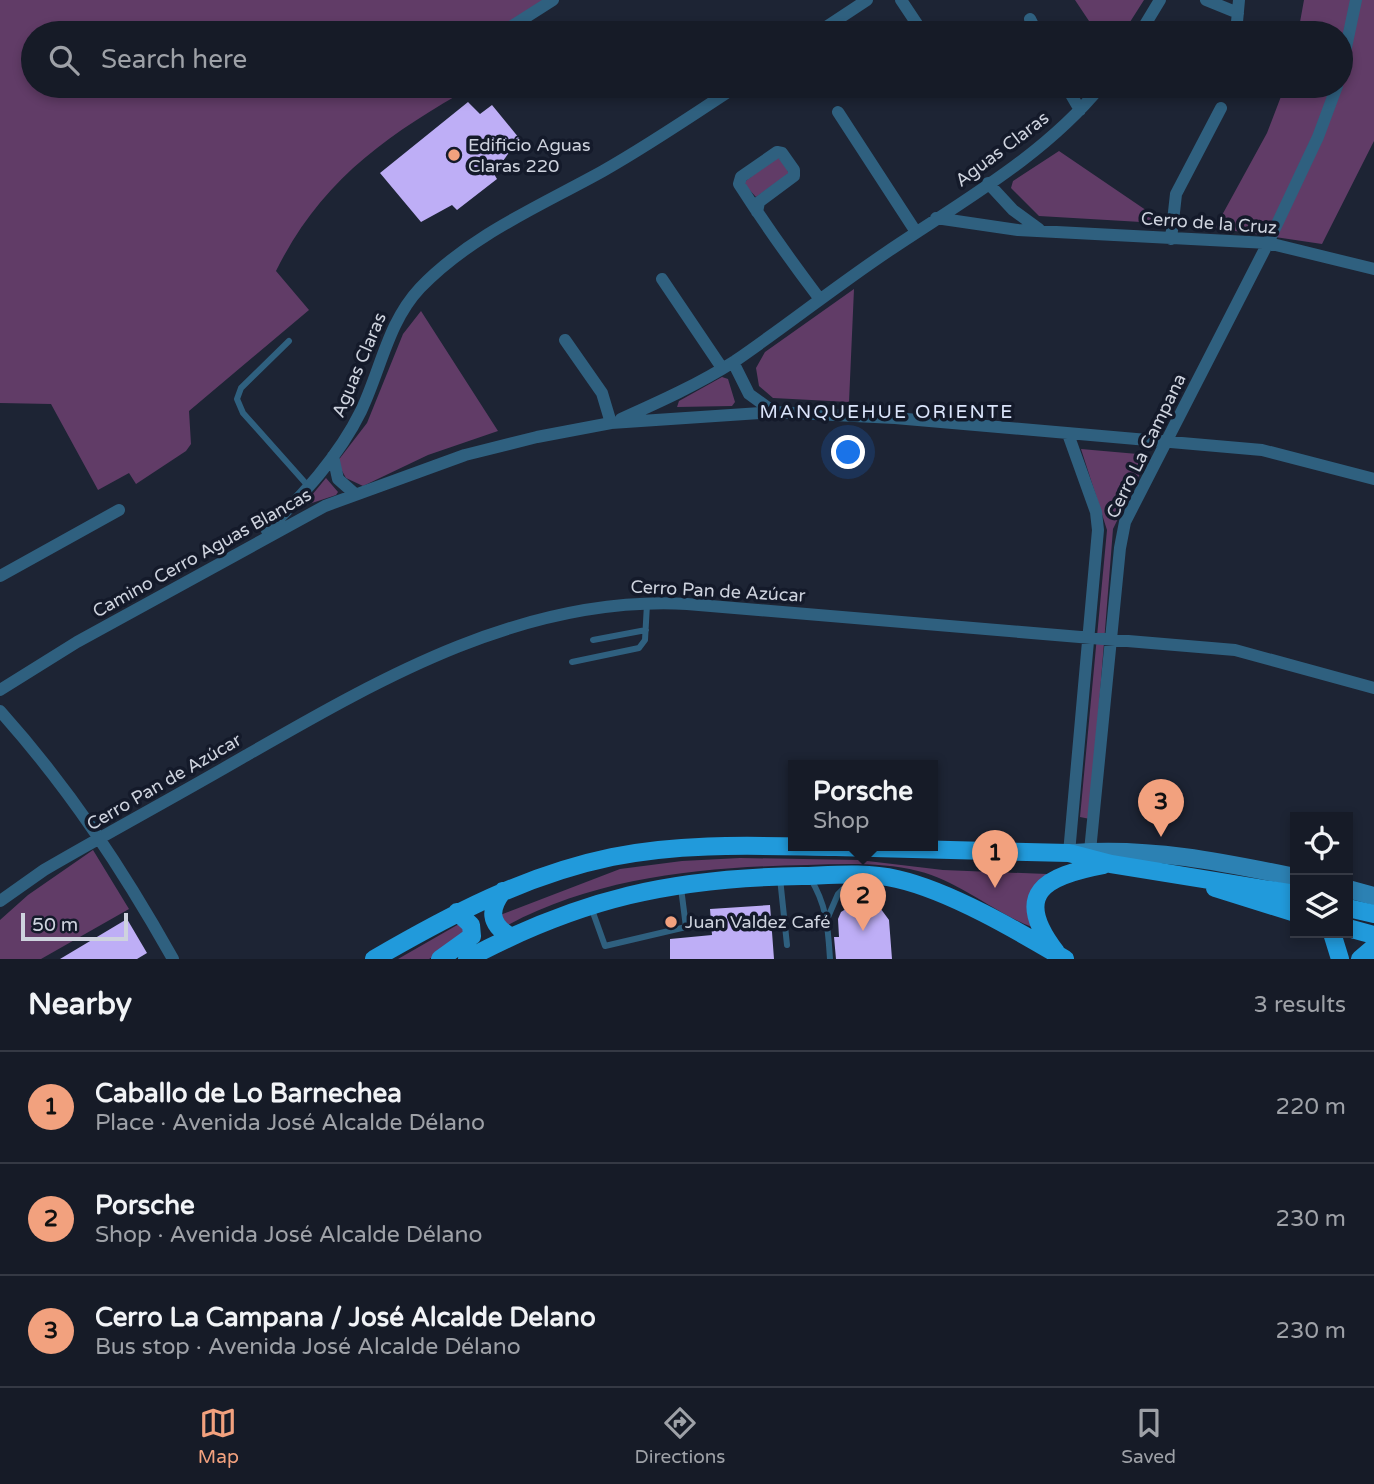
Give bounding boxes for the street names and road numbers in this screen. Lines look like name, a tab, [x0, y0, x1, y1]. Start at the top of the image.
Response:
street label: Aguas Claras	[951, 107, 1053, 191]
street label: Cerro de la Cruz	[1140, 207, 1278, 239]
street label: Aguas Claras	[327, 309, 391, 421]
street label: Cerro La Campana	[1101, 370, 1191, 522]
street label: Camino Cerro Aguas Blancas	[89, 484, 315, 622]
street label: Cerro Pan de Azúcar	[630, 575, 806, 607]
street label: Cerro Pan de Azúcar	[83, 729, 245, 835]

